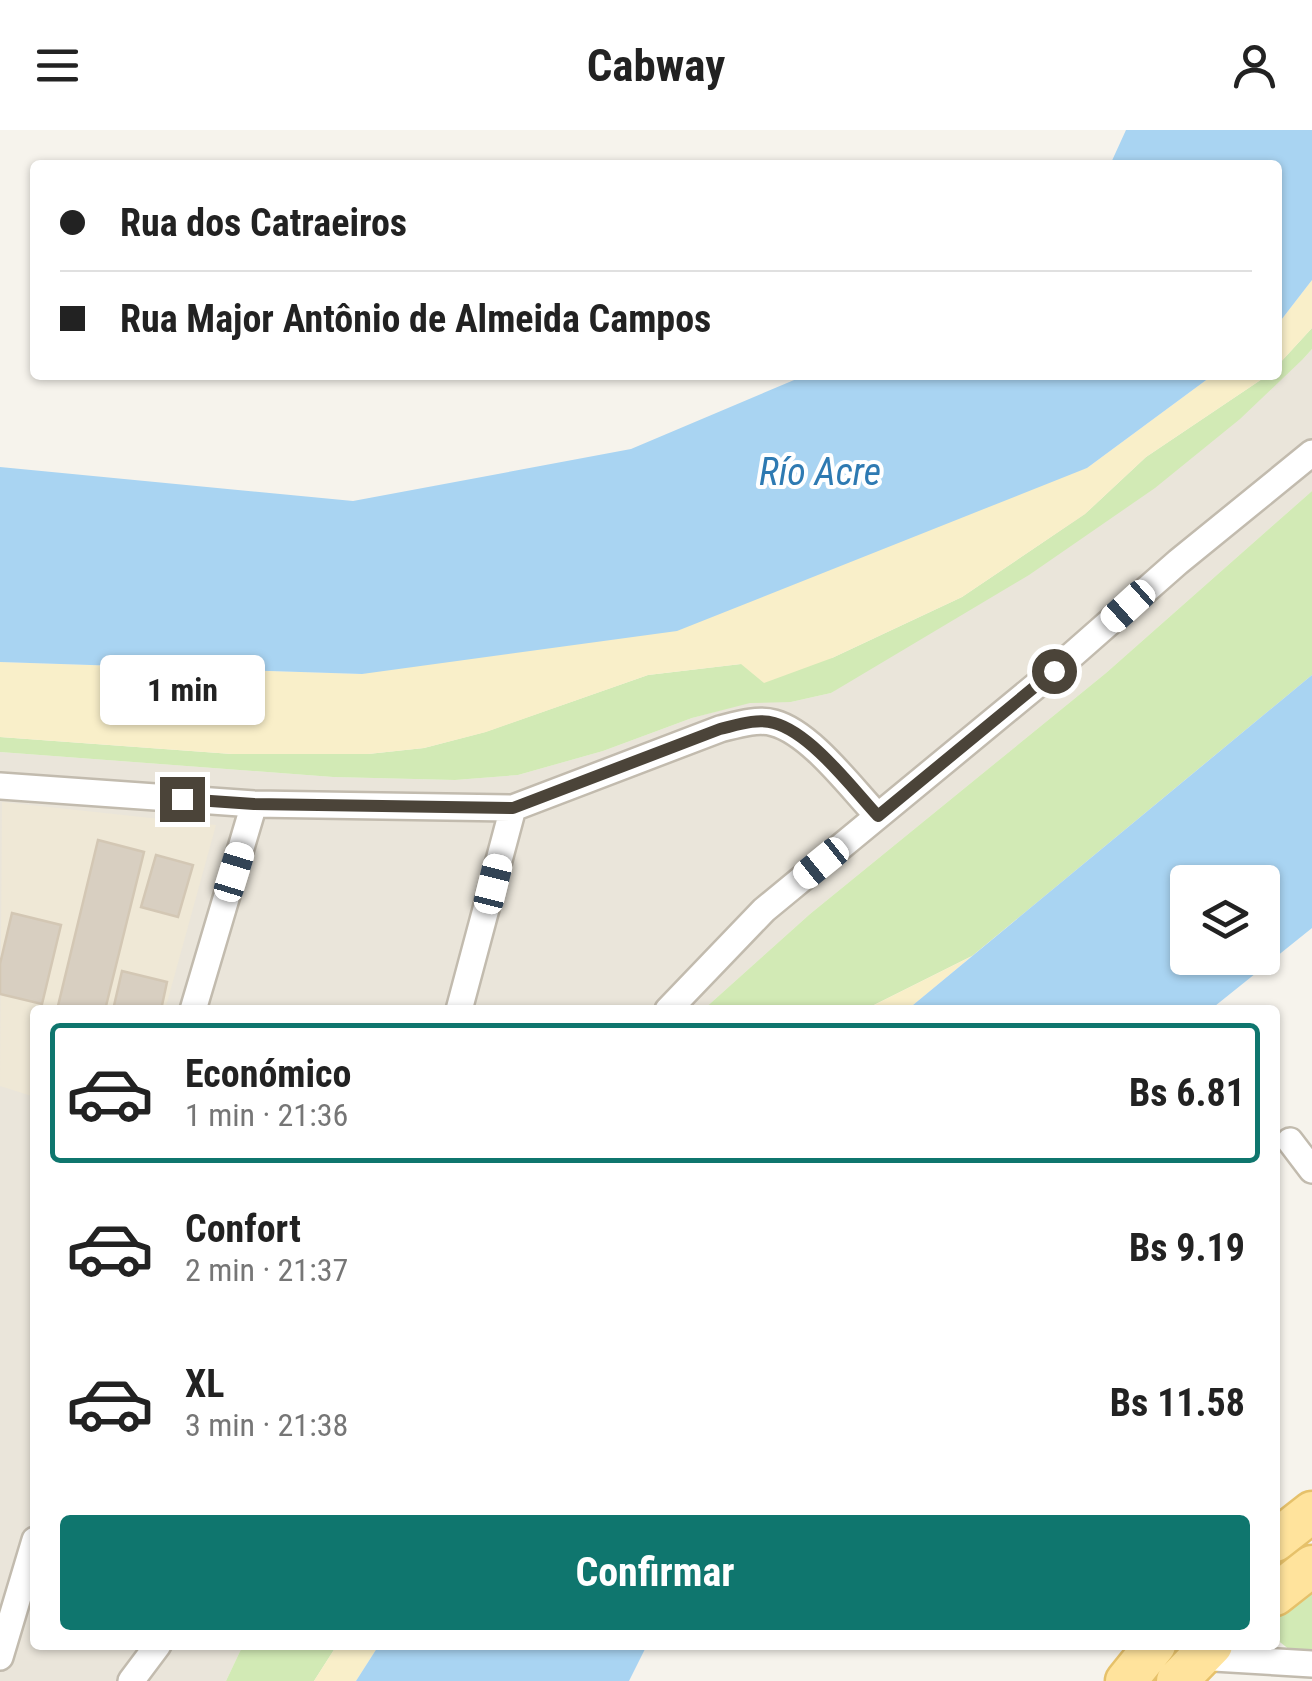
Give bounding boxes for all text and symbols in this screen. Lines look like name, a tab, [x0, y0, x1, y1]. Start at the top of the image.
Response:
icon: menu	[30, 38, 85, 93]
icon: person	[1227, 38, 1282, 93]
text: Cabway	[587, 39, 725, 92]
text: Rua dos Catraeiros	[120, 201, 407, 245]
text: Rua Major Antônio de Almeida Campos	[120, 297, 711, 341]
water label: Río Acre	[759, 450, 881, 494]
car	[1096, 575, 1160, 637]
route start	[1032, 649, 1077, 694]
callout: 1 min	[100, 654, 264, 724]
text: 1 min	[147, 671, 218, 709]
route end	[160, 777, 205, 822]
car	[788, 832, 854, 894]
car	[211, 839, 257, 905]
car	[471, 851, 515, 917]
map controls	[1170, 865, 1280, 975]
button: layers	[1170, 865, 1280, 975]
icon: car	[65, 1048, 155, 1138]
text: Económico	[185, 1052, 351, 1096]
text: Bs 6.81	[1129, 1071, 1245, 1115]
text: 1 min · 21:36	[185, 1096, 348, 1134]
icon: car	[65, 1203, 155, 1293]
text: Confort	[185, 1207, 301, 1251]
text: Bs 9.19	[1129, 1226, 1245, 1270]
text: 2 min · 21:37	[185, 1251, 348, 1289]
icon: car	[65, 1358, 155, 1448]
text: XL	[185, 1362, 224, 1406]
text: Bs 11.58	[1110, 1381, 1245, 1425]
text: 3 min · 21:38	[185, 1406, 348, 1444]
button: Confirmar	[60, 1515, 1250, 1630]

